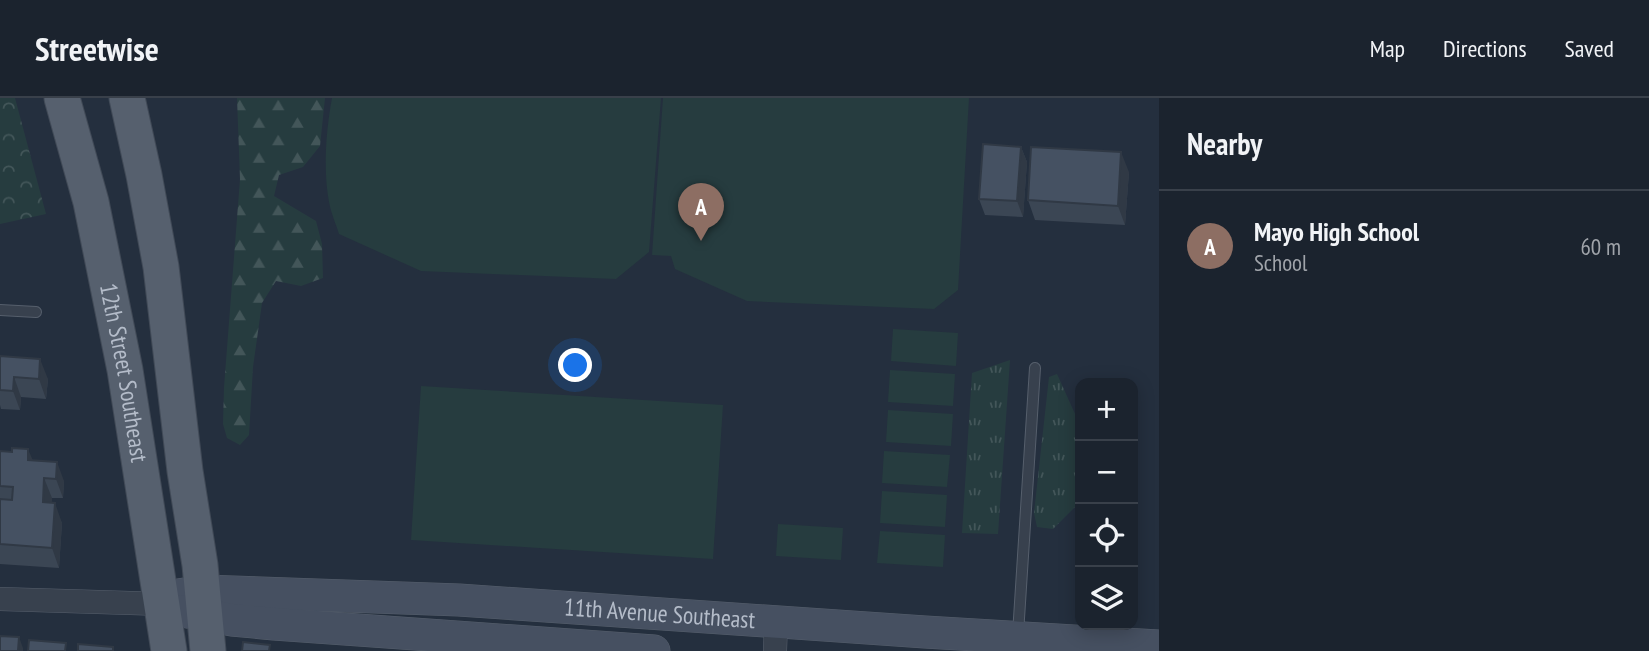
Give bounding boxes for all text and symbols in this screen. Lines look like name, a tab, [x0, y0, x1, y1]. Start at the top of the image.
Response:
text: Streetwise	[35, 27, 159, 70]
text: Map	[1370, 33, 1405, 64]
text: Directions	[1443, 33, 1527, 64]
text: Saved	[1565, 33, 1614, 64]
text: Nearby	[1187, 124, 1262, 163]
pin: A	[678, 183, 724, 241]
text: Mayo High School	[1254, 215, 1419, 248]
text: A	[1204, 232, 1216, 261]
text: 60 m	[1580, 232, 1621, 261]
text: School	[1254, 248, 1307, 277]
street label: 12th Street Southeast	[93, 281, 155, 465]
your location	[558, 348, 592, 382]
map controls	[1075, 378, 1138, 630]
button: +	[1075, 378, 1138, 441]
button: −	[1075, 441, 1138, 504]
button: locate	[1075, 504, 1138, 567]
button: layers	[1075, 567, 1138, 630]
street label: 11th Avenue Southeast	[563, 591, 757, 635]

